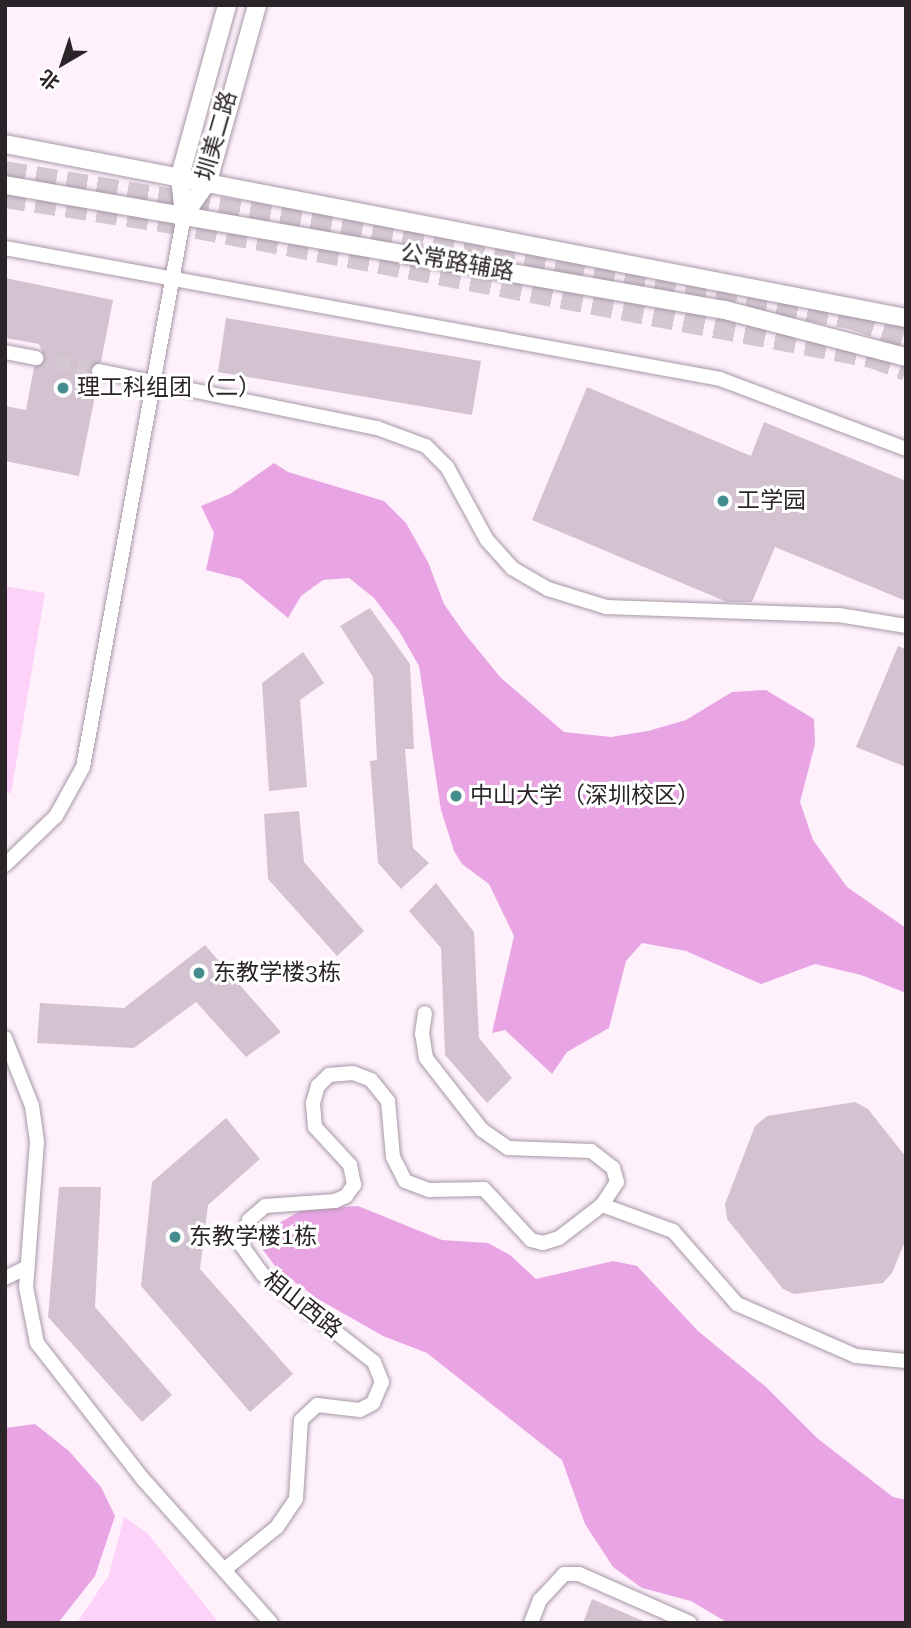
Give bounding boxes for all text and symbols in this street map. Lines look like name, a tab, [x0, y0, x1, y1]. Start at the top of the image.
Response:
north arrow	[28, 28, 98, 98]
text: 北	[35, 65, 64, 95]
street label: 圳美二路	[191, 88, 243, 184]
street label: 公常路辅路	[398, 239, 516, 287]
place label: 理工科组团（二）	[77, 374, 261, 402]
marker: 理工科组团（二）	[55, 380, 71, 396]
place label: 工学园	[737, 487, 806, 515]
marker: 工学园	[715, 493, 731, 509]
place label: 中山大学（深圳校区）	[470, 782, 700, 810]
marker: 中山大学（深圳校区）	[448, 788, 464, 804]
place label: 东教学楼3栋	[213, 959, 341, 987]
marker: 东教学楼3栋	[191, 965, 207, 981]
place label: 东教学楼1栋	[189, 1223, 317, 1251]
marker: 东教学楼1栋	[167, 1229, 183, 1245]
street label: 相山西路	[257, 1266, 347, 1344]

